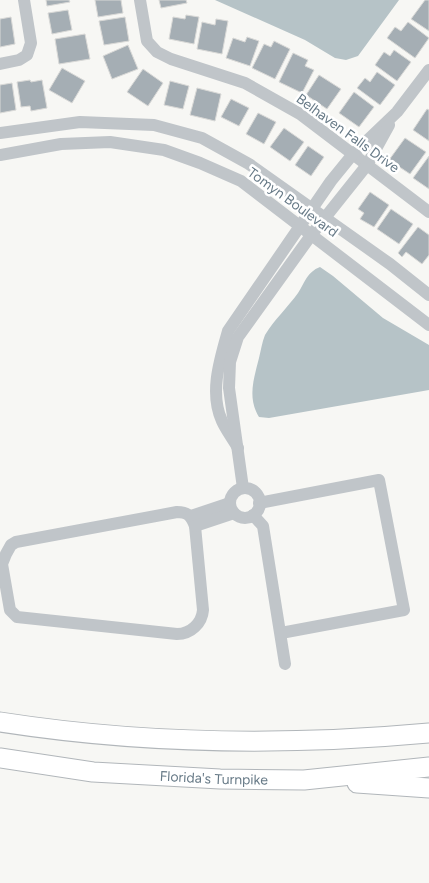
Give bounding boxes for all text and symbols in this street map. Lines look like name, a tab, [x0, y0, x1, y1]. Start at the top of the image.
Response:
street label: Belhaven Falls Drive	[293, 90, 403, 177]
street label: Tomyn Boulevard	[244, 164, 341, 241]
street label: Florida's Turnpike	[159, 768, 268, 789]

